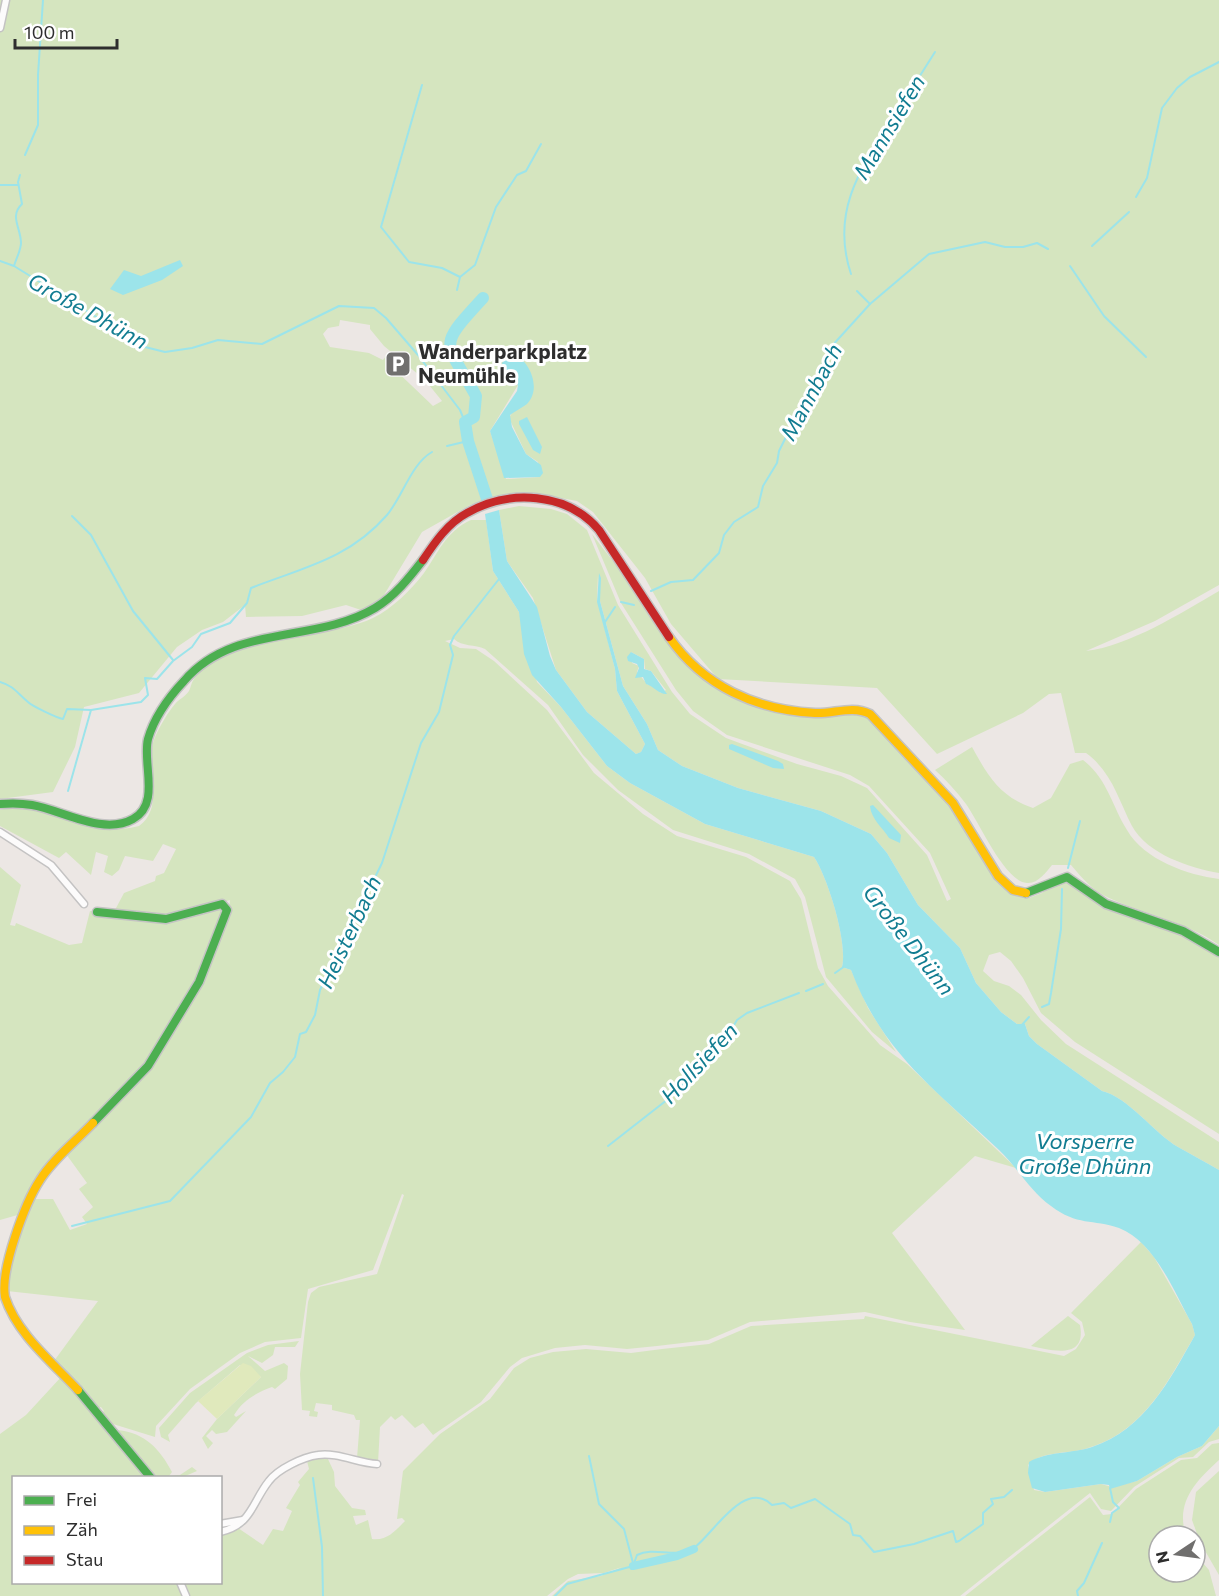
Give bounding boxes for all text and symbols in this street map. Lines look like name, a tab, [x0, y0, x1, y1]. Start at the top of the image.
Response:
scale bar	[15, 12, 117, 50]
text: 100 m	[24, 21, 74, 43]
water label: Mannsiefen	[847, 70, 930, 184]
water label: Große Dhünn	[24, 267, 153, 355]
place label: Wanderparkplatz Neumühle	[418, 338, 587, 387]
water label: Mannbach	[774, 339, 847, 445]
parking icon: Wanderparkplatz Neumühle	[383, 349, 413, 379]
water label: Heisterbach	[311, 871, 386, 992]
water label: Große Dhünn	[858, 879, 961, 1000]
water label: Hollsiefen	[655, 1017, 743, 1109]
water label: Vorsperre Große Dhünn	[1019, 1127, 1151, 1179]
legend	[12, 1476, 222, 1584]
text: Frei	[66, 1488, 97, 1510]
text: Zäh	[66, 1518, 98, 1540]
north arrow	[1147, 1524, 1207, 1584]
text: Stau	[66, 1548, 103, 1570]
text: N	[1151, 1550, 1173, 1565]

